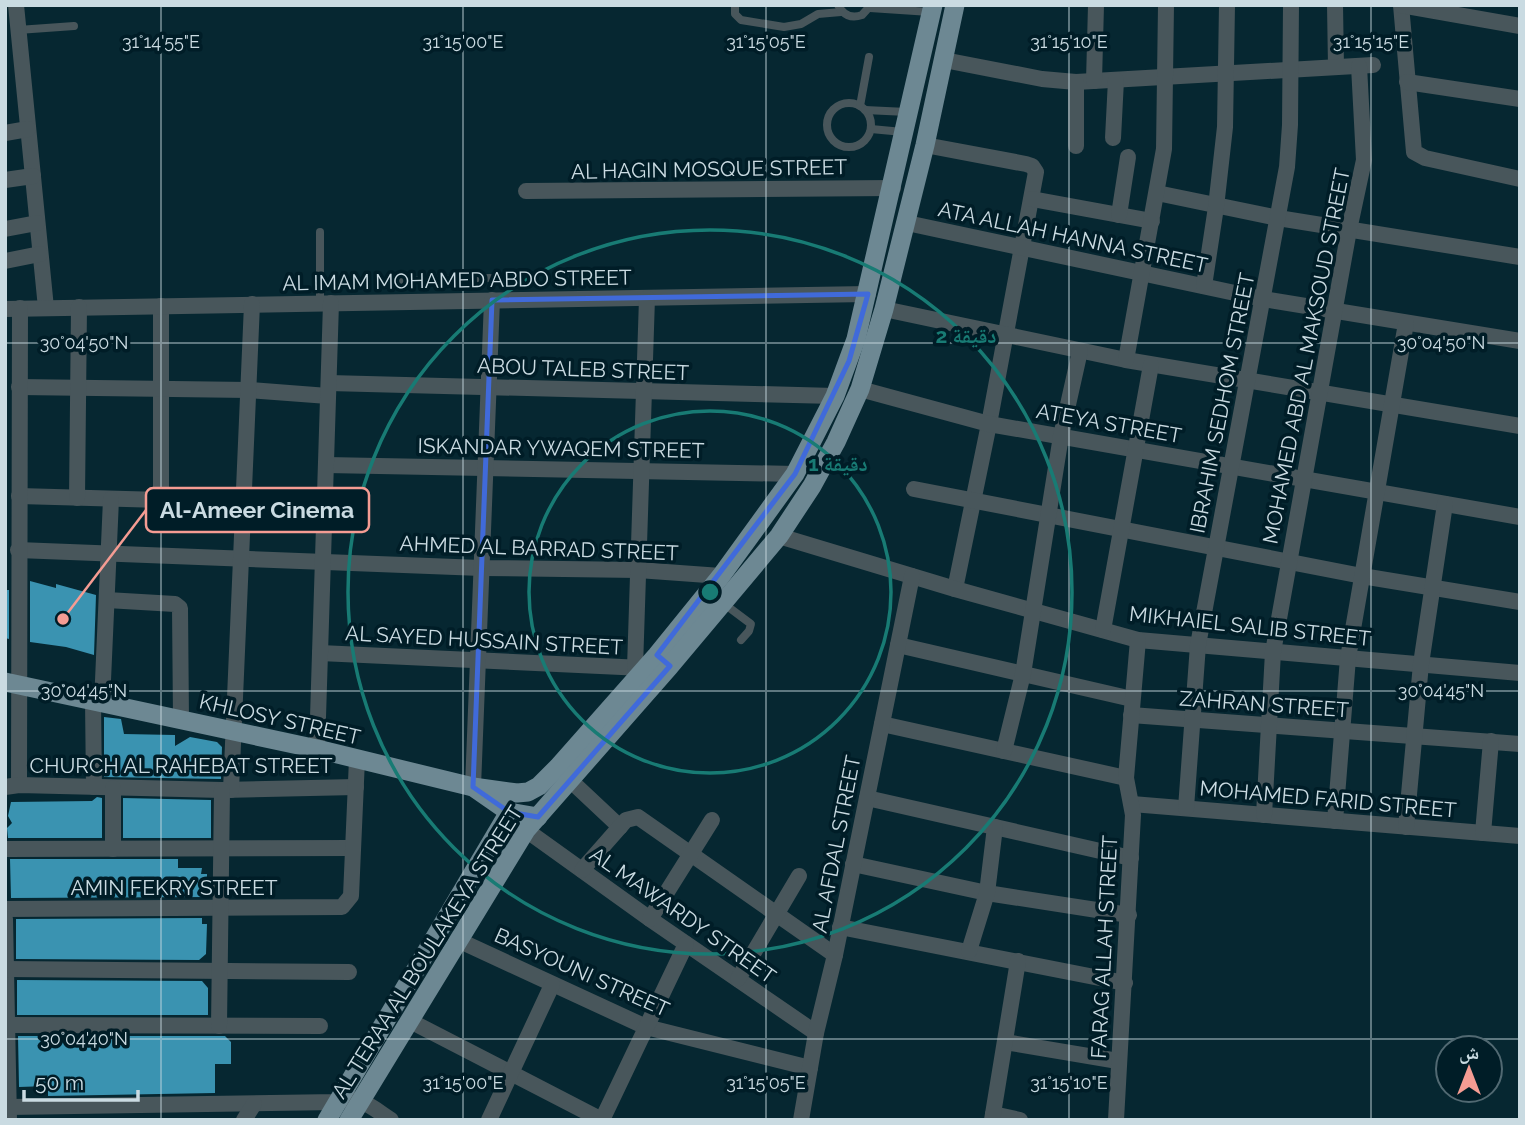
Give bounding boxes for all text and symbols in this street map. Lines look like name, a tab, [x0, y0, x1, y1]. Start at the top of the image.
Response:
text: 31°14'55"E	[122, 31, 200, 52]
text: 31°15'00"E	[423, 31, 503, 52]
text: 31°15'05"E	[726, 31, 806, 52]
text: 31°15'10"E	[1030, 31, 1108, 52]
text: 31°15'15"E	[1333, 31, 1409, 52]
street label: AL HAGIN MOSQUE STREET	[571, 154, 848, 184]
street label: MOHAMED ABD AL MAKSOUD STREET	[1257, 166, 1355, 546]
street label: ATA ALLAH HANNA STREET	[936, 196, 1210, 278]
street label: AL IMAM MOHAMED ABDO STREET	[282, 264, 632, 296]
street label: IBRAHIM SEDHOM STREET	[1184, 270, 1260, 535]
text: 2 دقيقة	[936, 323, 997, 348]
text: 30°04'50"N	[40, 332, 128, 353]
text: 30°04'50"N	[1397, 332, 1485, 353]
street label: ABOU TALEB STREET	[477, 353, 690, 385]
street label: ATEYA STREET	[1034, 398, 1184, 448]
street label: ISKANDAR YWAQEM STREET	[417, 433, 705, 463]
text: 1 دقيقة	[808, 451, 868, 476]
callout: Al-Ameer Cinema	[146, 488, 369, 532]
text: Al-Ameer Cinema	[160, 496, 354, 523]
street label: AHMED AL BARRAD STREET	[399, 531, 679, 565]
centre of rings	[698, 580, 722, 604]
street label: MIKHAIEL SALIB STREET	[1128, 601, 1372, 651]
street label: AL SAYED HUSSAIN STREET	[344, 620, 624, 660]
text: 30°04'45"N	[41, 680, 127, 701]
text: 30°04'45"N	[1398, 680, 1484, 701]
street label: ZAHRAN STREET	[1178, 686, 1350, 722]
street label: KHLOSY STREET	[197, 688, 363, 750]
street label: CHURCH AL RAHEBAT STREET	[29, 753, 333, 778]
street label: AL AFDAL STREET	[807, 753, 866, 935]
street label: MOHAMED FARID STREET	[1199, 775, 1458, 823]
street label: AL TERAA AL BOULAKEYA STREET	[326, 801, 528, 1103]
street label: FARAG ALLAH STREET	[1086, 834, 1122, 1059]
street label: AL MAWARDY STREET	[585, 841, 781, 989]
street label: AMIN FEKRY STREET	[70, 875, 278, 900]
street label: BASYOUNI STREET	[491, 922, 673, 1022]
text: 30°04'40"N	[40, 1028, 128, 1049]
north arrow	[1434, 1034, 1504, 1104]
text: ش	[1459, 1041, 1479, 1064]
scale bar	[24, 1058, 138, 1102]
text: 50 m	[35, 1070, 84, 1095]
text: 31°15'00"E	[423, 1072, 503, 1093]
text: 31°15'05"E	[726, 1072, 806, 1093]
text: 31°15'10"E	[1030, 1072, 1108, 1093]

